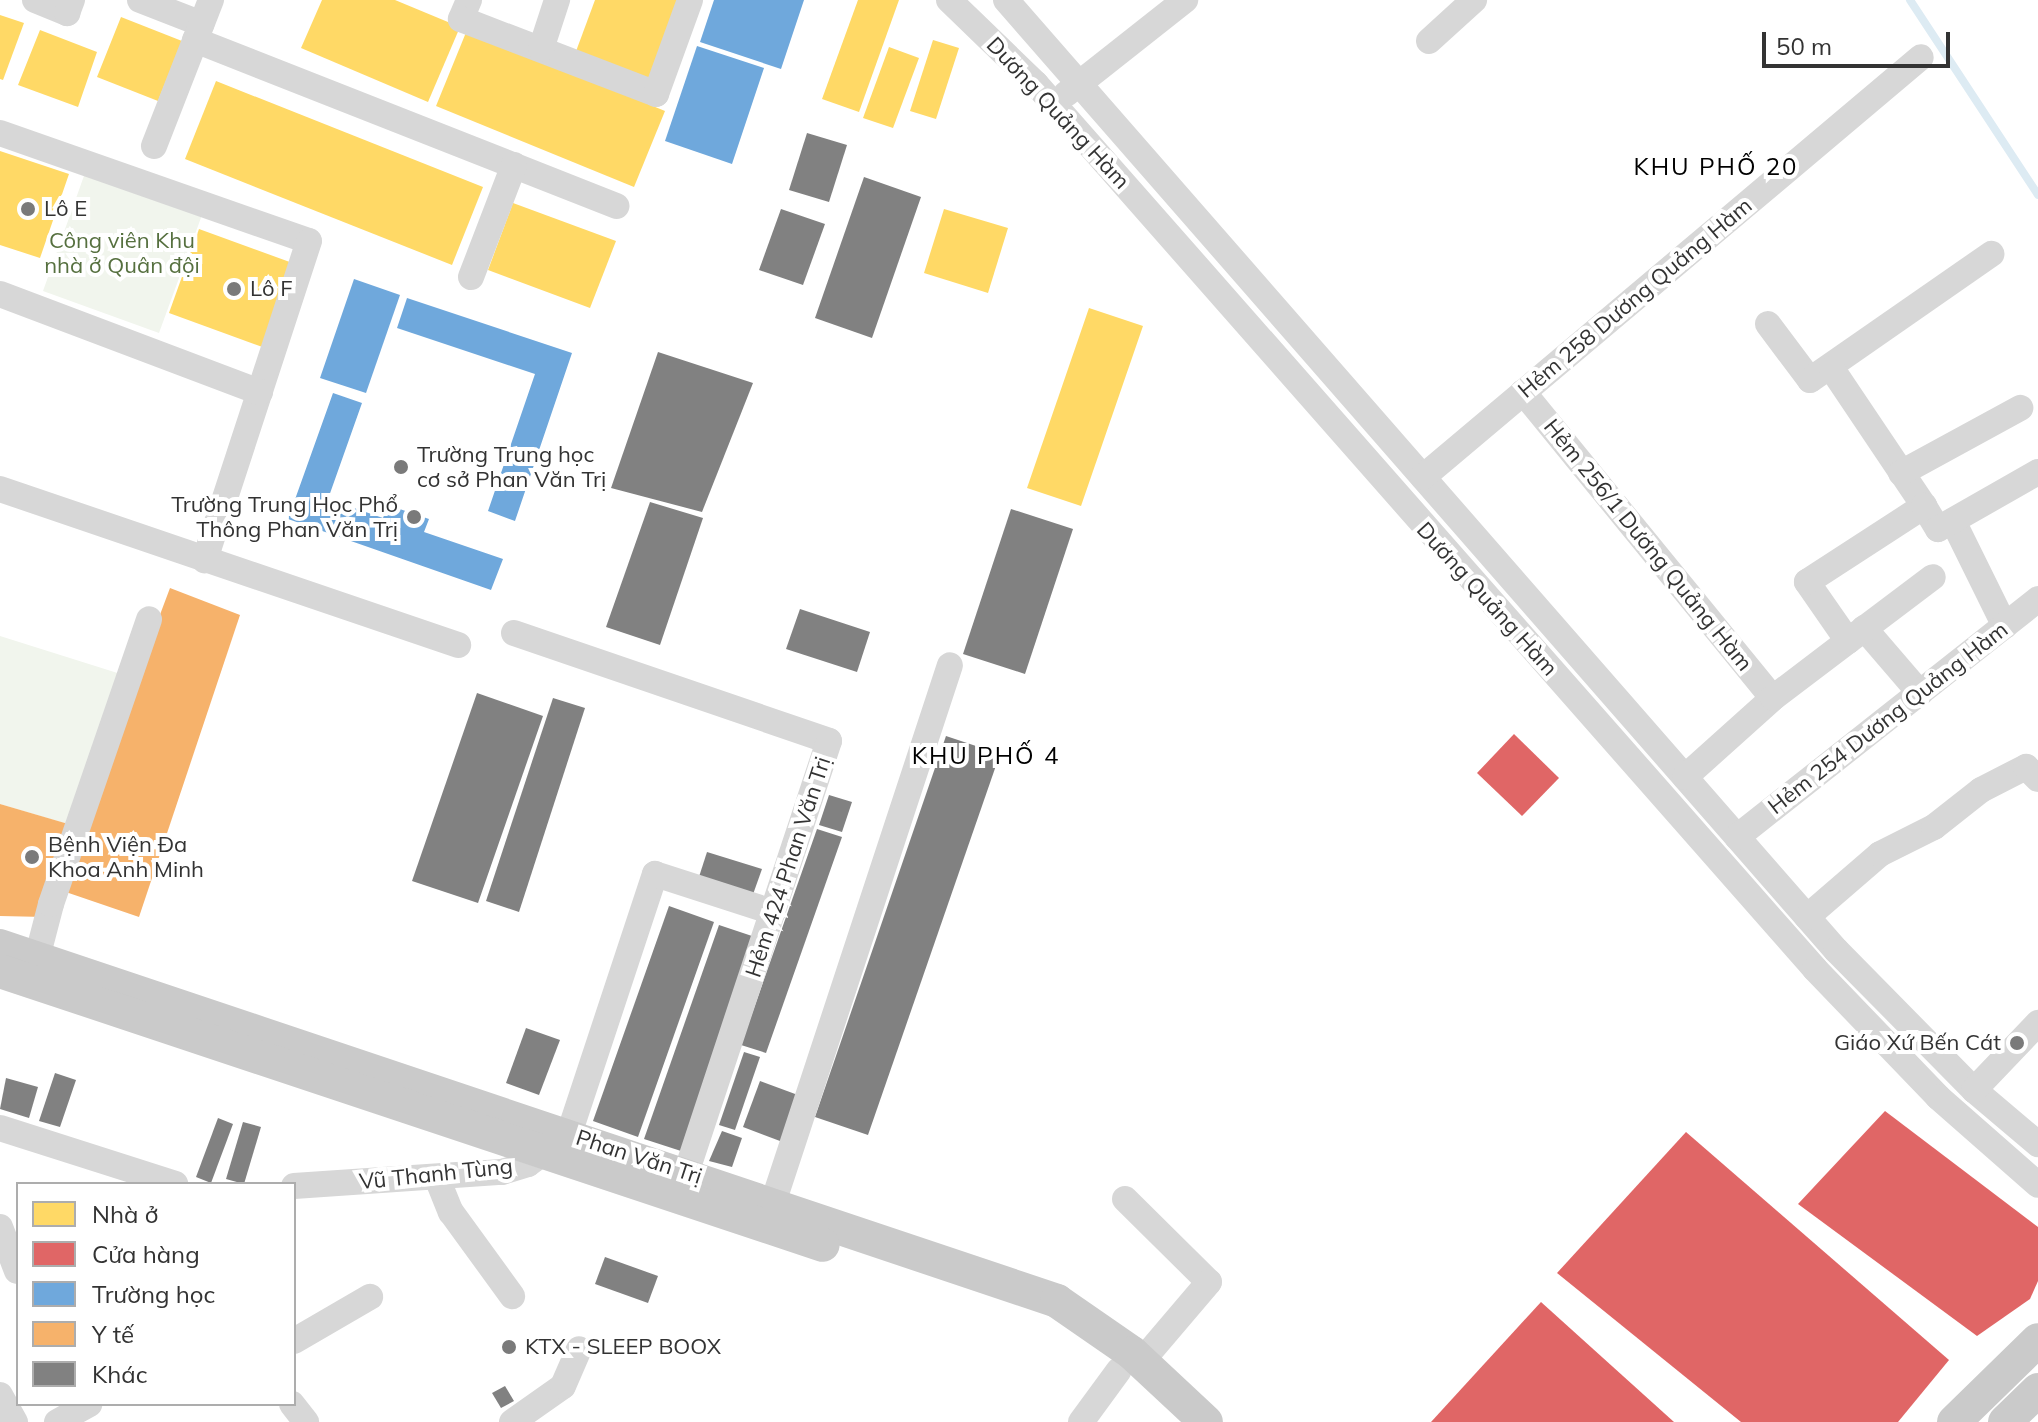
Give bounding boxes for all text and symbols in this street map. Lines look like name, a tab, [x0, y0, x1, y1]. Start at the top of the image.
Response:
scale bar	[1766, 16, 1954, 66]
text: 50 m	[1776, 31, 1832, 61]
street label: Dương Quảng Hàm	[981, 32, 1135, 194]
district label: KHU PHỐ 20	[1634, 153, 1798, 181]
street label: Hẻm 258 Dương Quảng Hàm	[1513, 192, 1757, 404]
place label: Lô E	[44, 196, 87, 222]
marker: Lô E	[19, 200, 37, 218]
park label: Công viên Khu nhà ở Quân đội	[44, 227, 200, 278]
place label: Lô F	[250, 276, 293, 302]
marker: Lô F	[225, 280, 243, 298]
street label: Hẻm 256/1 Dương Quảng Hàm	[1538, 414, 1758, 676]
place label: Trường Trung học cơ sở Phan Văn Trị	[417, 441, 606, 492]
marker: Trường Trung học cơ sở Phan Văn Trị	[392, 458, 410, 476]
place label: Trường Trung Học Phổ Thông Phan Văn Trị	[171, 491, 398, 542]
marker: Trường Trung Học Phổ Thông Phan Văn Trị	[405, 508, 423, 526]
street label: Dương Quảng Hàm	[1411, 517, 1563, 681]
street label: Hẻm 254 Dương Quảng Hàm	[1763, 616, 2013, 820]
district label: KHU PHỐ 4	[912, 742, 1060, 770]
street label: Hẻm 424 Phan Văn Trị	[740, 753, 836, 981]
place label: Bệnh Viện Đa Khoa Anh Minh	[48, 831, 204, 882]
marker: Bệnh Viện Đa Khoa Anh Minh	[23, 848, 41, 866]
place label: Giáo Xứ Bến Cát	[1834, 1030, 2001, 1056]
marker: Giáo Xứ Bến Cát	[2008, 1034, 2026, 1052]
street label: Phan Văn Trị	[573, 1124, 705, 1190]
street label: Vũ Thanh Tùng	[358, 1153, 514, 1195]
legend	[16, 1182, 296, 1406]
text: Nhà ở	[92, 1199, 158, 1229]
text: Cửa hàng	[92, 1239, 200, 1269]
text: Trường học	[92, 1279, 215, 1309]
text: Y tế	[92, 1319, 134, 1349]
place label: KTX - SLEEP BOOX	[525, 1334, 721, 1360]
marker: KTX - SLEEP BOOX	[500, 1338, 518, 1356]
text: Khác	[92, 1359, 148, 1389]

